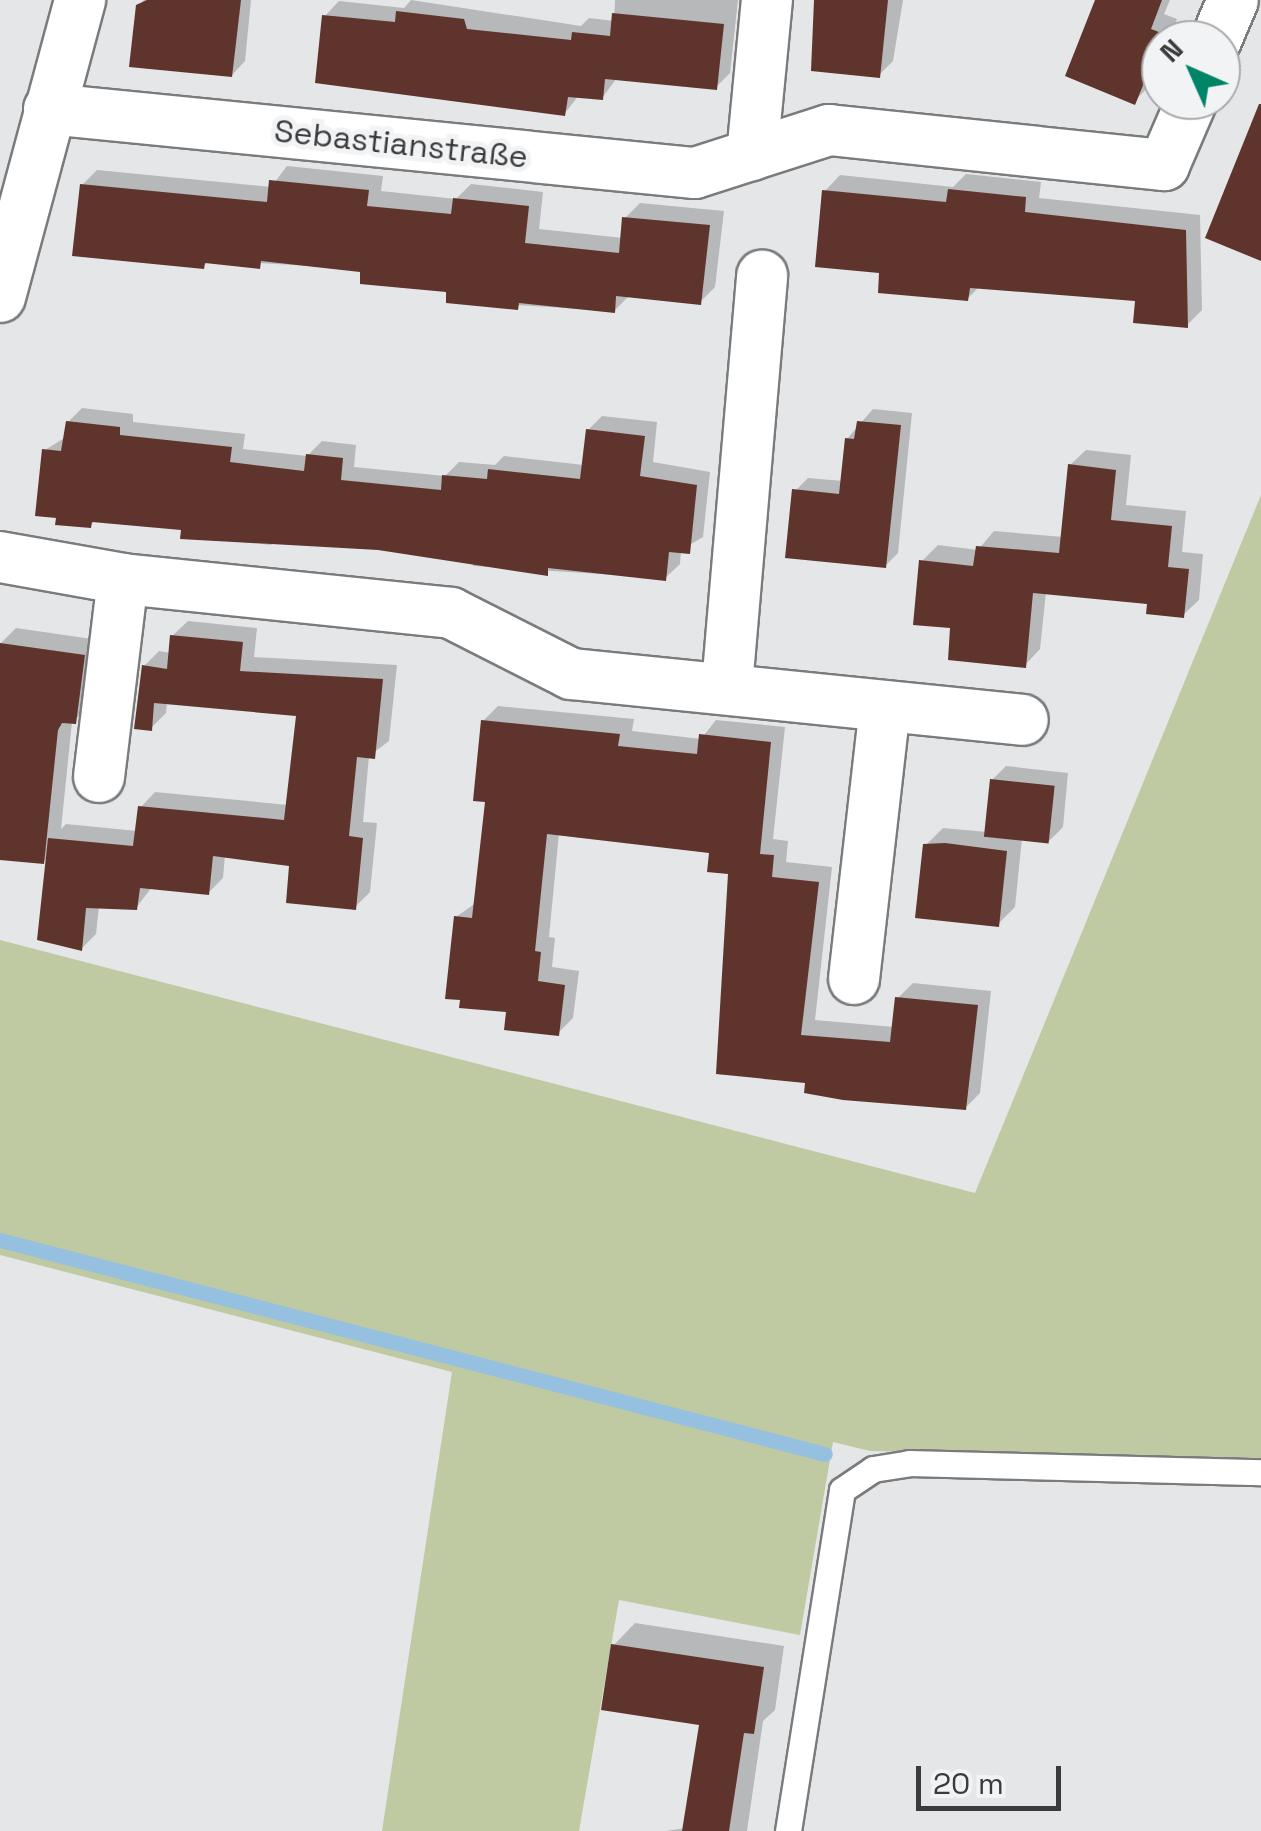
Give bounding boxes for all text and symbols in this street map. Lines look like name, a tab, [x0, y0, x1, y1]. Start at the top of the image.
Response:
north arrow	[1141, 20, 1241, 120]
text: N	[1152, 31, 1191, 70]
street label: Sebastianstraße	[272, 112, 530, 176]
scale bar	[921, 1746, 1066, 1808]
text: 20 m	[933, 1764, 1004, 1803]

